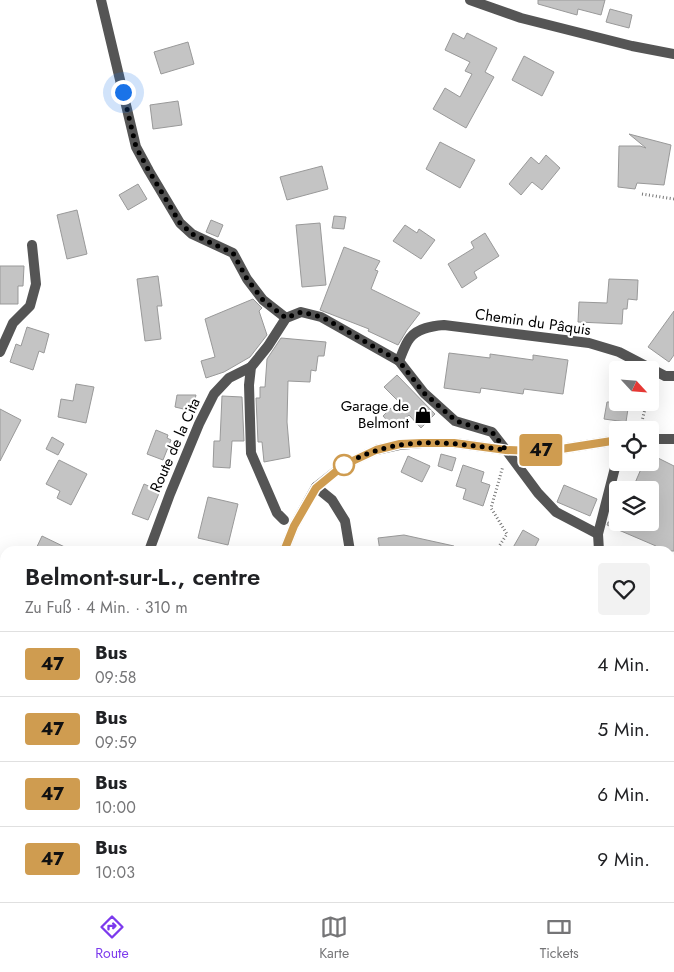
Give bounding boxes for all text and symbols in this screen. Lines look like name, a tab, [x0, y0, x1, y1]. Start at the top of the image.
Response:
your location	[111, 80, 136, 105]
street label: Chemin du Pâquis	[474, 303, 592, 341]
north arrow	[609, 361, 659, 411]
map controls	[609, 361, 659, 531]
street label: Route de la Cita	[144, 394, 206, 496]
place label: Garage de Belmont	[341, 395, 409, 434]
shop icon: Garage de Belmont	[413, 405, 433, 425]
button: locate	[609, 421, 659, 471]
line badge: 47	[518, 434, 564, 466]
text: 47	[529, 437, 553, 463]
unlabelled marker	[333, 454, 355, 476]
button: layers	[609, 481, 659, 531]
text: Belmont-sur-L., centre	[25, 559, 260, 594]
button: heart	[598, 563, 650, 615]
text: Zu Fuß · 4 Min. · 310 m	[25, 596, 188, 619]
text: Bus	[95, 639, 127, 666]
text: 47	[41, 651, 64, 677]
text: 4 Min.	[597, 651, 650, 678]
text: 09:58	[95, 666, 136, 689]
text: Bus	[95, 704, 127, 731]
text: 47	[41, 716, 64, 742]
text: 5 Min.	[598, 716, 650, 743]
text: 09:59	[95, 731, 137, 754]
text: Bus	[95, 769, 127, 796]
text: 47	[41, 781, 64, 807]
text: 6 Min.	[597, 781, 650, 808]
text: 10:00	[95, 796, 136, 819]
text: Bus	[95, 834, 127, 861]
text: 47	[41, 846, 64, 872]
text: 9 Min.	[597, 846, 650, 873]
text: 10:03	[95, 861, 135, 884]
tab: Route	[95, 913, 129, 963]
tab: Karte	[319, 913, 349, 963]
tab: Tickets	[540, 913, 579, 963]

